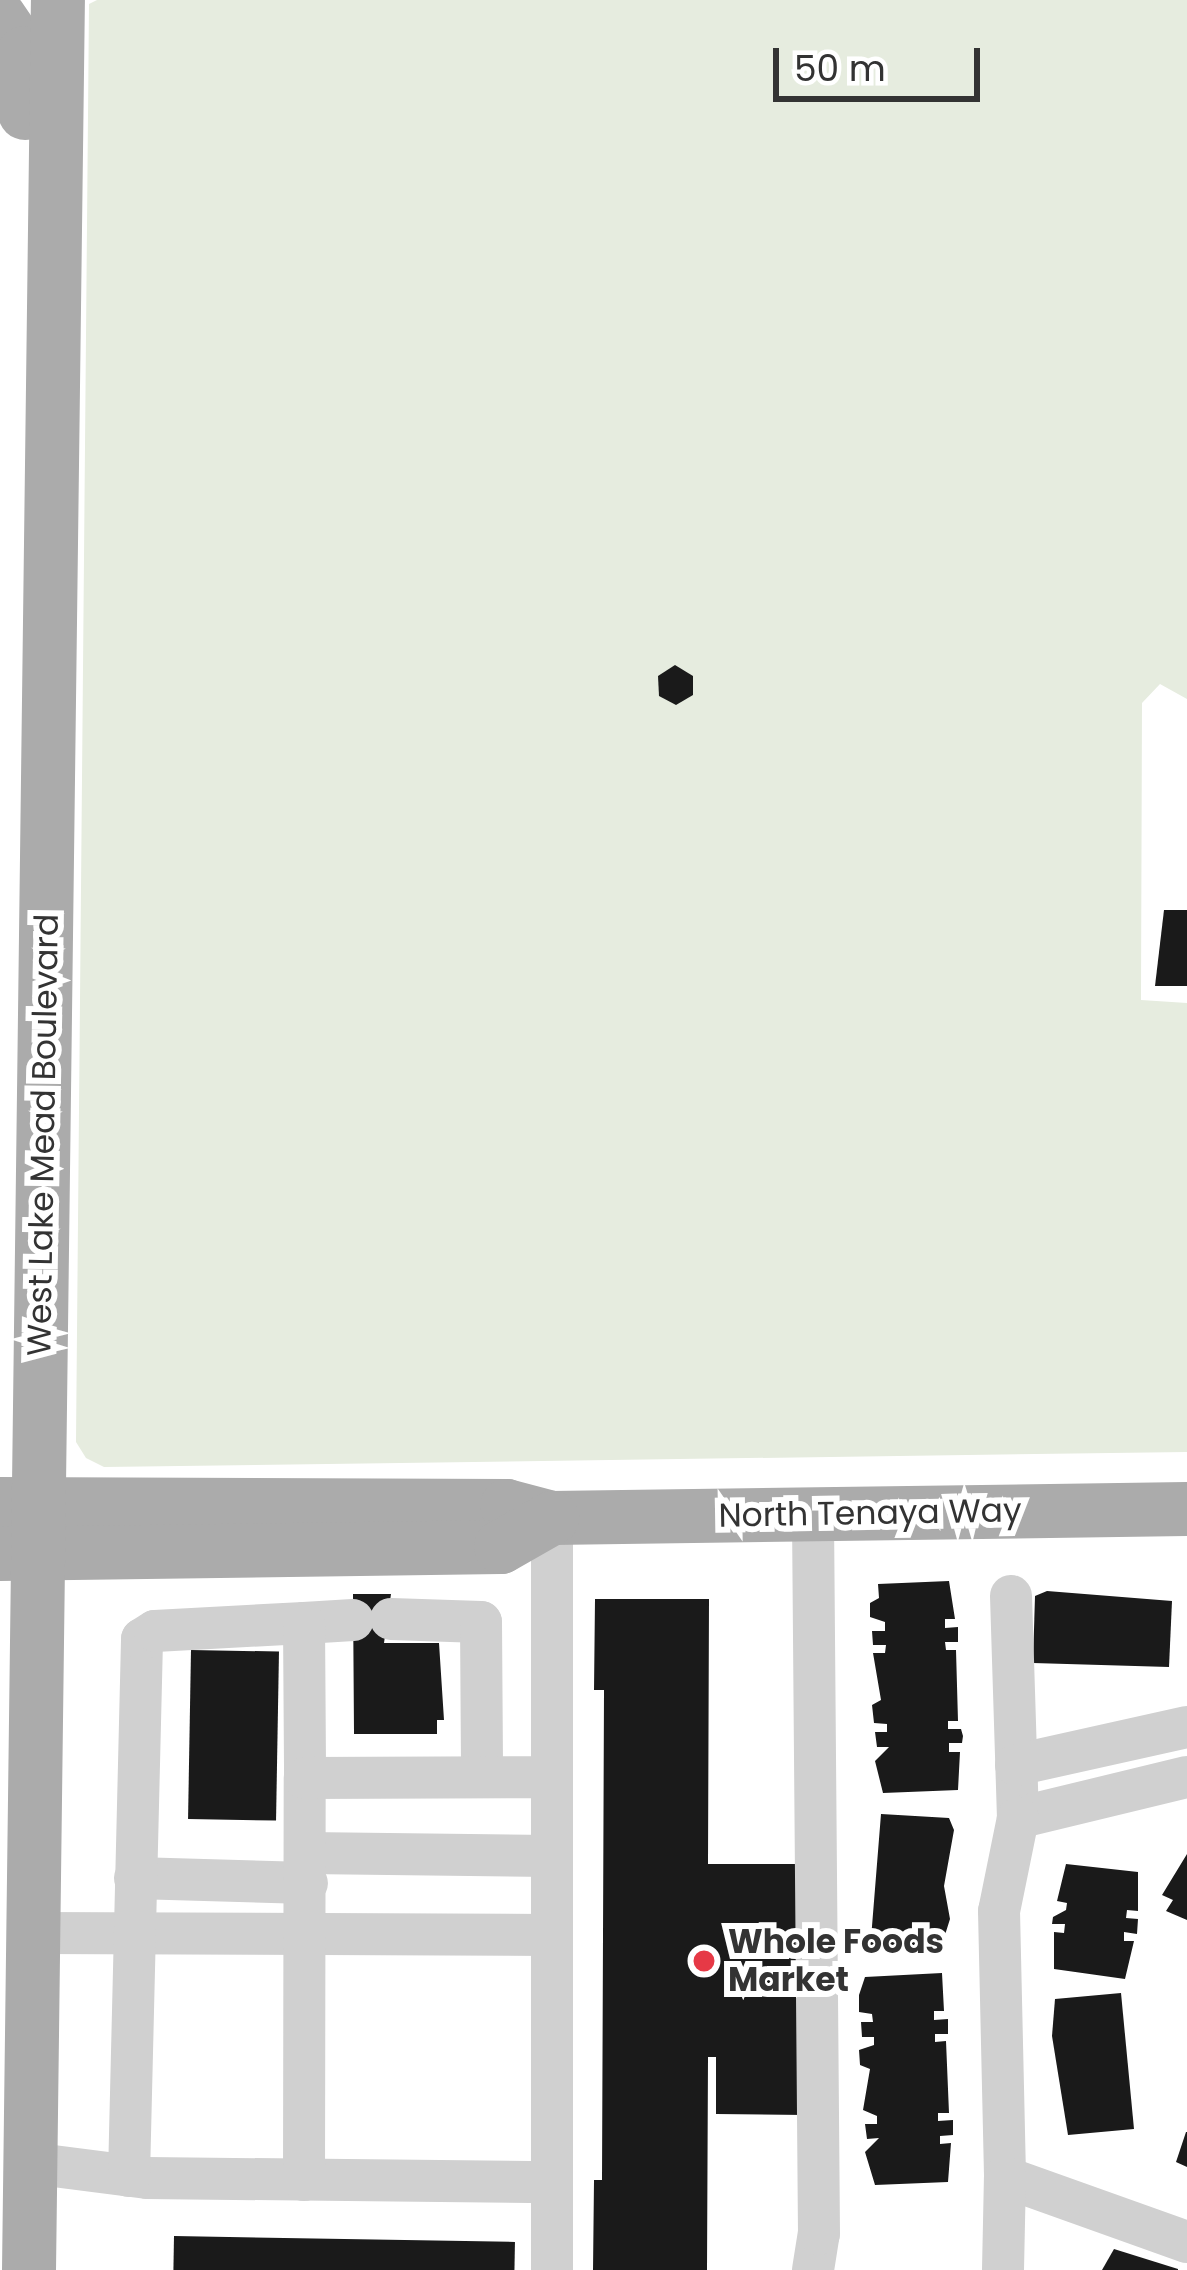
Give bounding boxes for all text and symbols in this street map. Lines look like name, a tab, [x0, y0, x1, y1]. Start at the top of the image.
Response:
scale bar	[779, 24, 986, 98]
text: 50 m	[794, 43, 886, 94]
street label: West Lake Mead Boulevard	[19, 914, 67, 1356]
street label: North Tenaya Way	[718, 1491, 1022, 1535]
place label: Whole Foods Market	[728, 1922, 944, 2000]
marker: Whole Foods Market	[691, 1948, 717, 1974]

